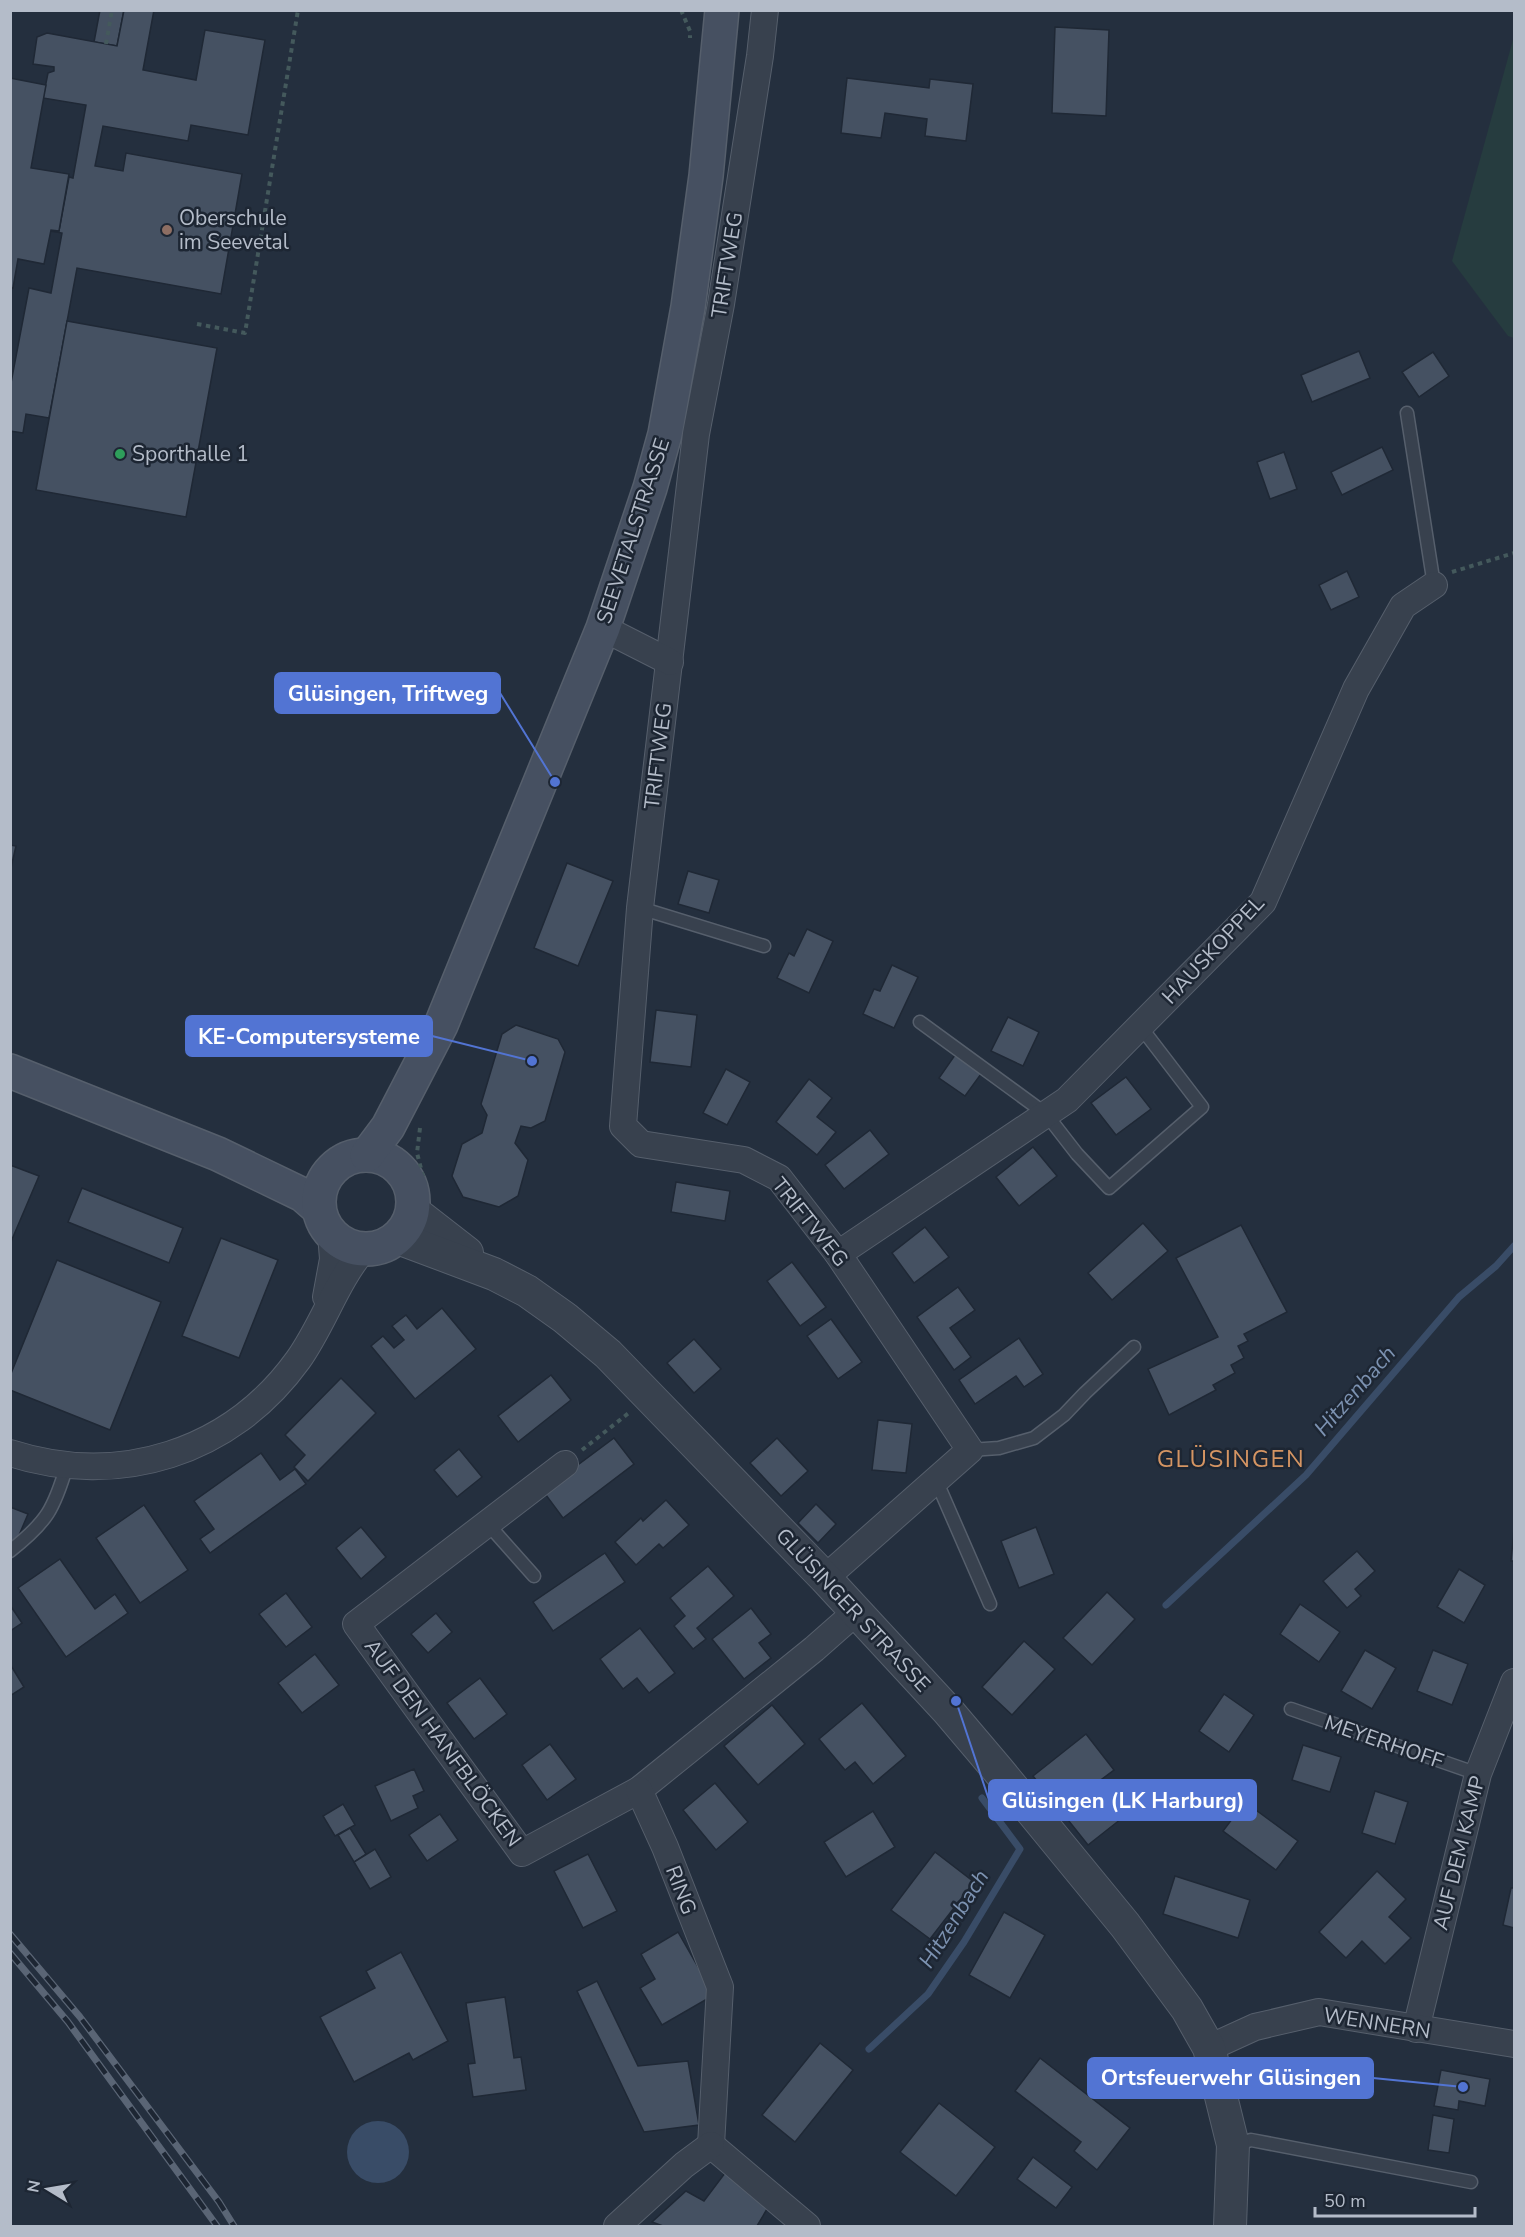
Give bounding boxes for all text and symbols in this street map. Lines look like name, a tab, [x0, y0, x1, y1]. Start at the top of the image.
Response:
place label: Oberschule im Seevetal	[179, 204, 290, 256]
street label: TRIFTWEG	[705, 210, 749, 320]
marker: Oberschule im Seevetal	[160, 223, 174, 237]
street label: SEEVETALSTRASSE	[590, 435, 676, 627]
place label: Sporthalle 1	[132, 440, 249, 468]
marker: Sporthalle 1	[113, 447, 127, 461]
callout: Glüsingen, Triftweg	[275, 673, 500, 713]
text: Glüsingen, Triftweg	[288, 679, 488, 709]
street label: TRIFTWEG	[638, 701, 678, 811]
street label: HAUSKOPPEL	[1156, 889, 1271, 1010]
callout: KE-Computersysteme	[186, 1016, 432, 1056]
text: KE-Computersysteme	[198, 1022, 420, 1052]
street label: TRIFTWEG	[765, 1172, 855, 1272]
water label: Hitzenbach	[1307, 1339, 1403, 1443]
district label: GLÜSINGEN	[1157, 1443, 1305, 1475]
street label: GLÜSINGER STRASSE	[770, 1522, 936, 1698]
street label: AUF DEN HANFBLÖCKEN	[358, 1633, 528, 1853]
street label: MEYERHOFF	[1321, 1709, 1447, 1775]
street label: AUF DEM KAMP	[1426, 1773, 1492, 1933]
callout: Glüsingen (LK Harburg)	[989, 1780, 1256, 1820]
text: Glüsingen (LK Harburg)	[1001, 1786, 1245, 1816]
street label: RING	[659, 1862, 703, 1918]
water label: Hitzenbach	[912, 1864, 996, 1974]
street label: WENNERN	[1321, 2001, 1433, 2045]
callout: Ortsfeuerwehr Glüsingen	[1088, 2058, 1373, 2098]
text: Ortsfeuerwehr Glüsingen	[1101, 2063, 1361, 2093]
north arrow	[18, 2159, 78, 2219]
text: N	[22, 2178, 46, 2194]
scale bar	[1315, 2180, 1476, 2218]
text: 50 m	[1324, 2189, 1366, 2213]

